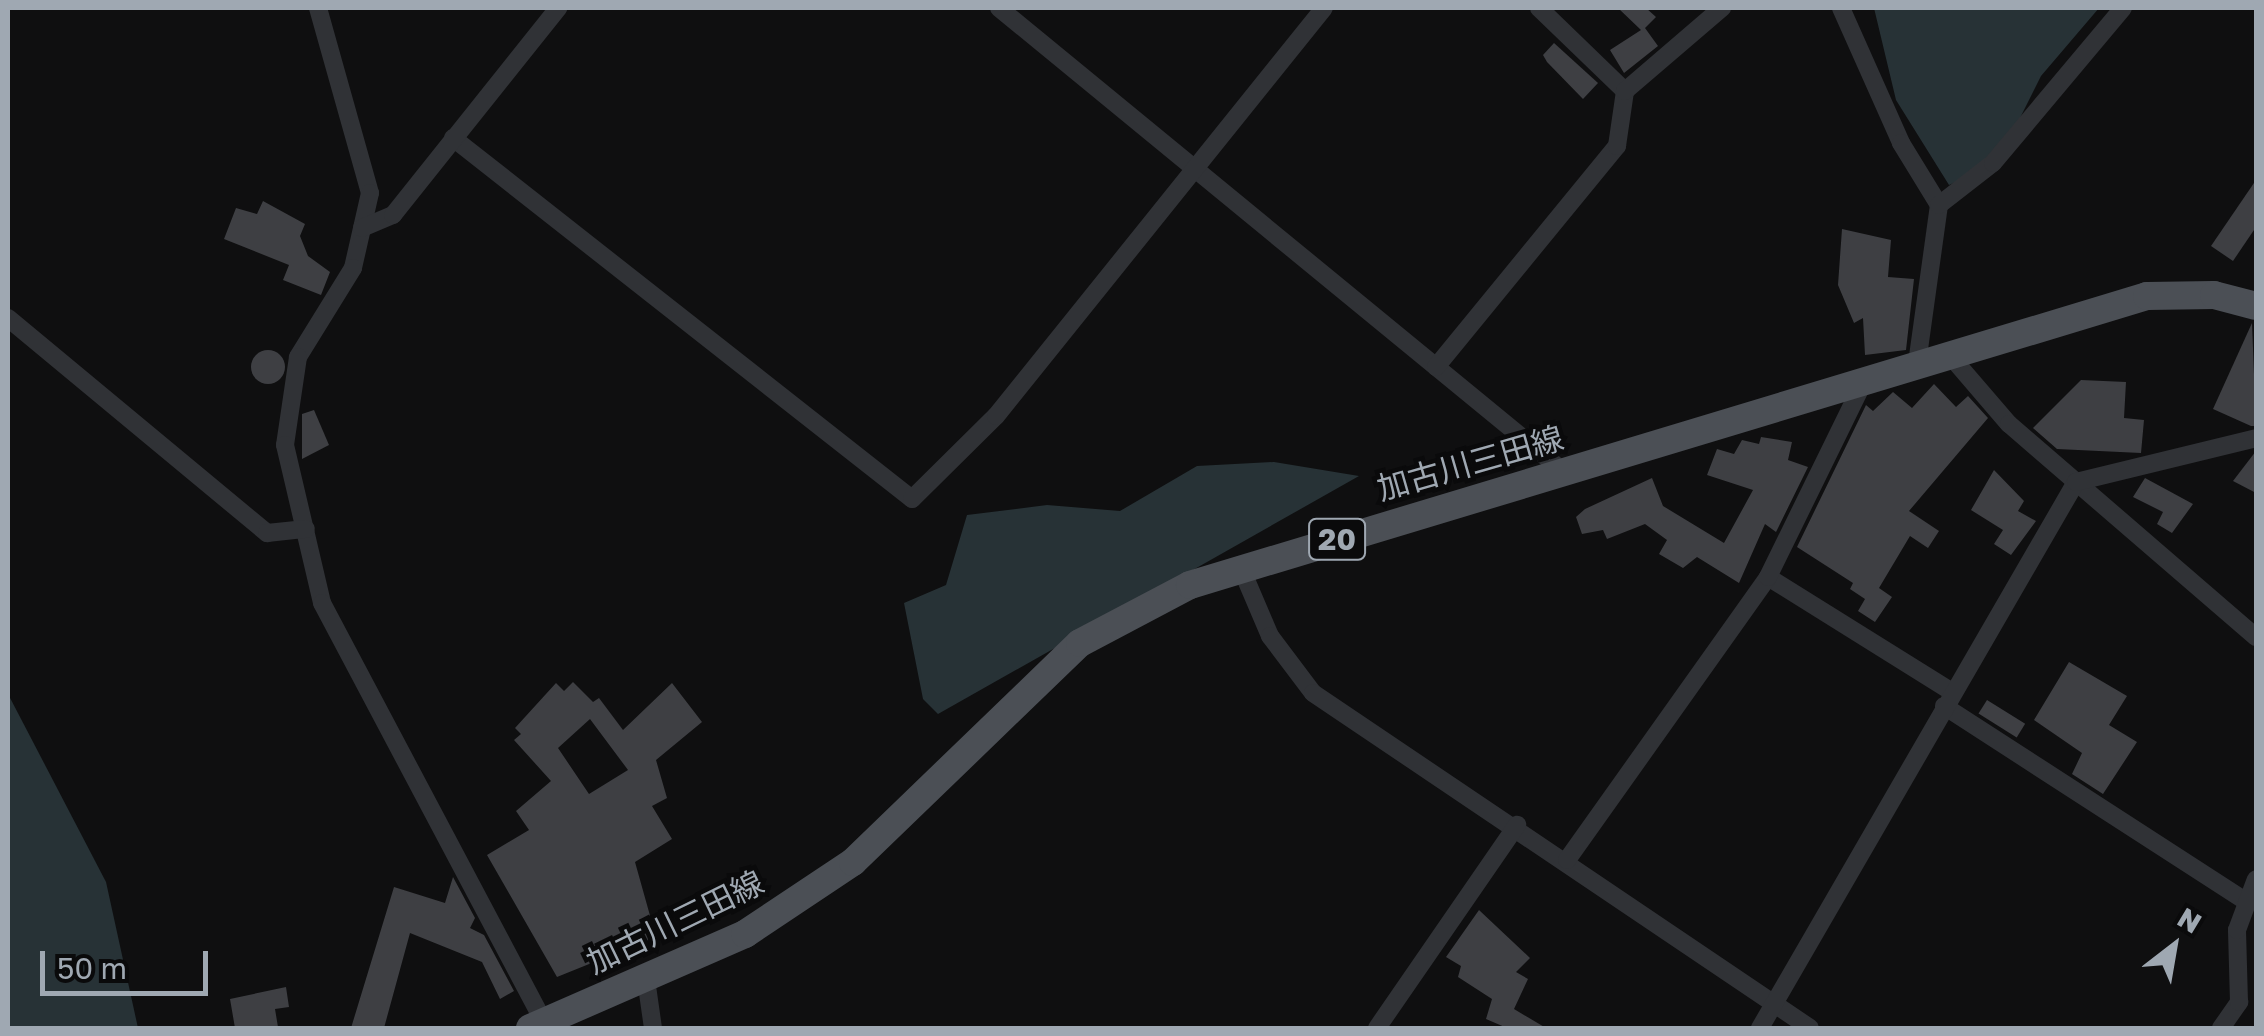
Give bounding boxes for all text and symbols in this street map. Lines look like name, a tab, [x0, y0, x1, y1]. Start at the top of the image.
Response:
street label: 加古川三田線	[1372, 418, 1568, 508]
road number: 20	[1307, 514, 1367, 564]
street label: 加古川三田線	[580, 863, 770, 981]
north arrow	[2124, 896, 2224, 996]
text: N	[2172, 900, 2207, 939]
scale bar	[45, 931, 212, 993]
text: 50 m	[57, 950, 127, 986]

